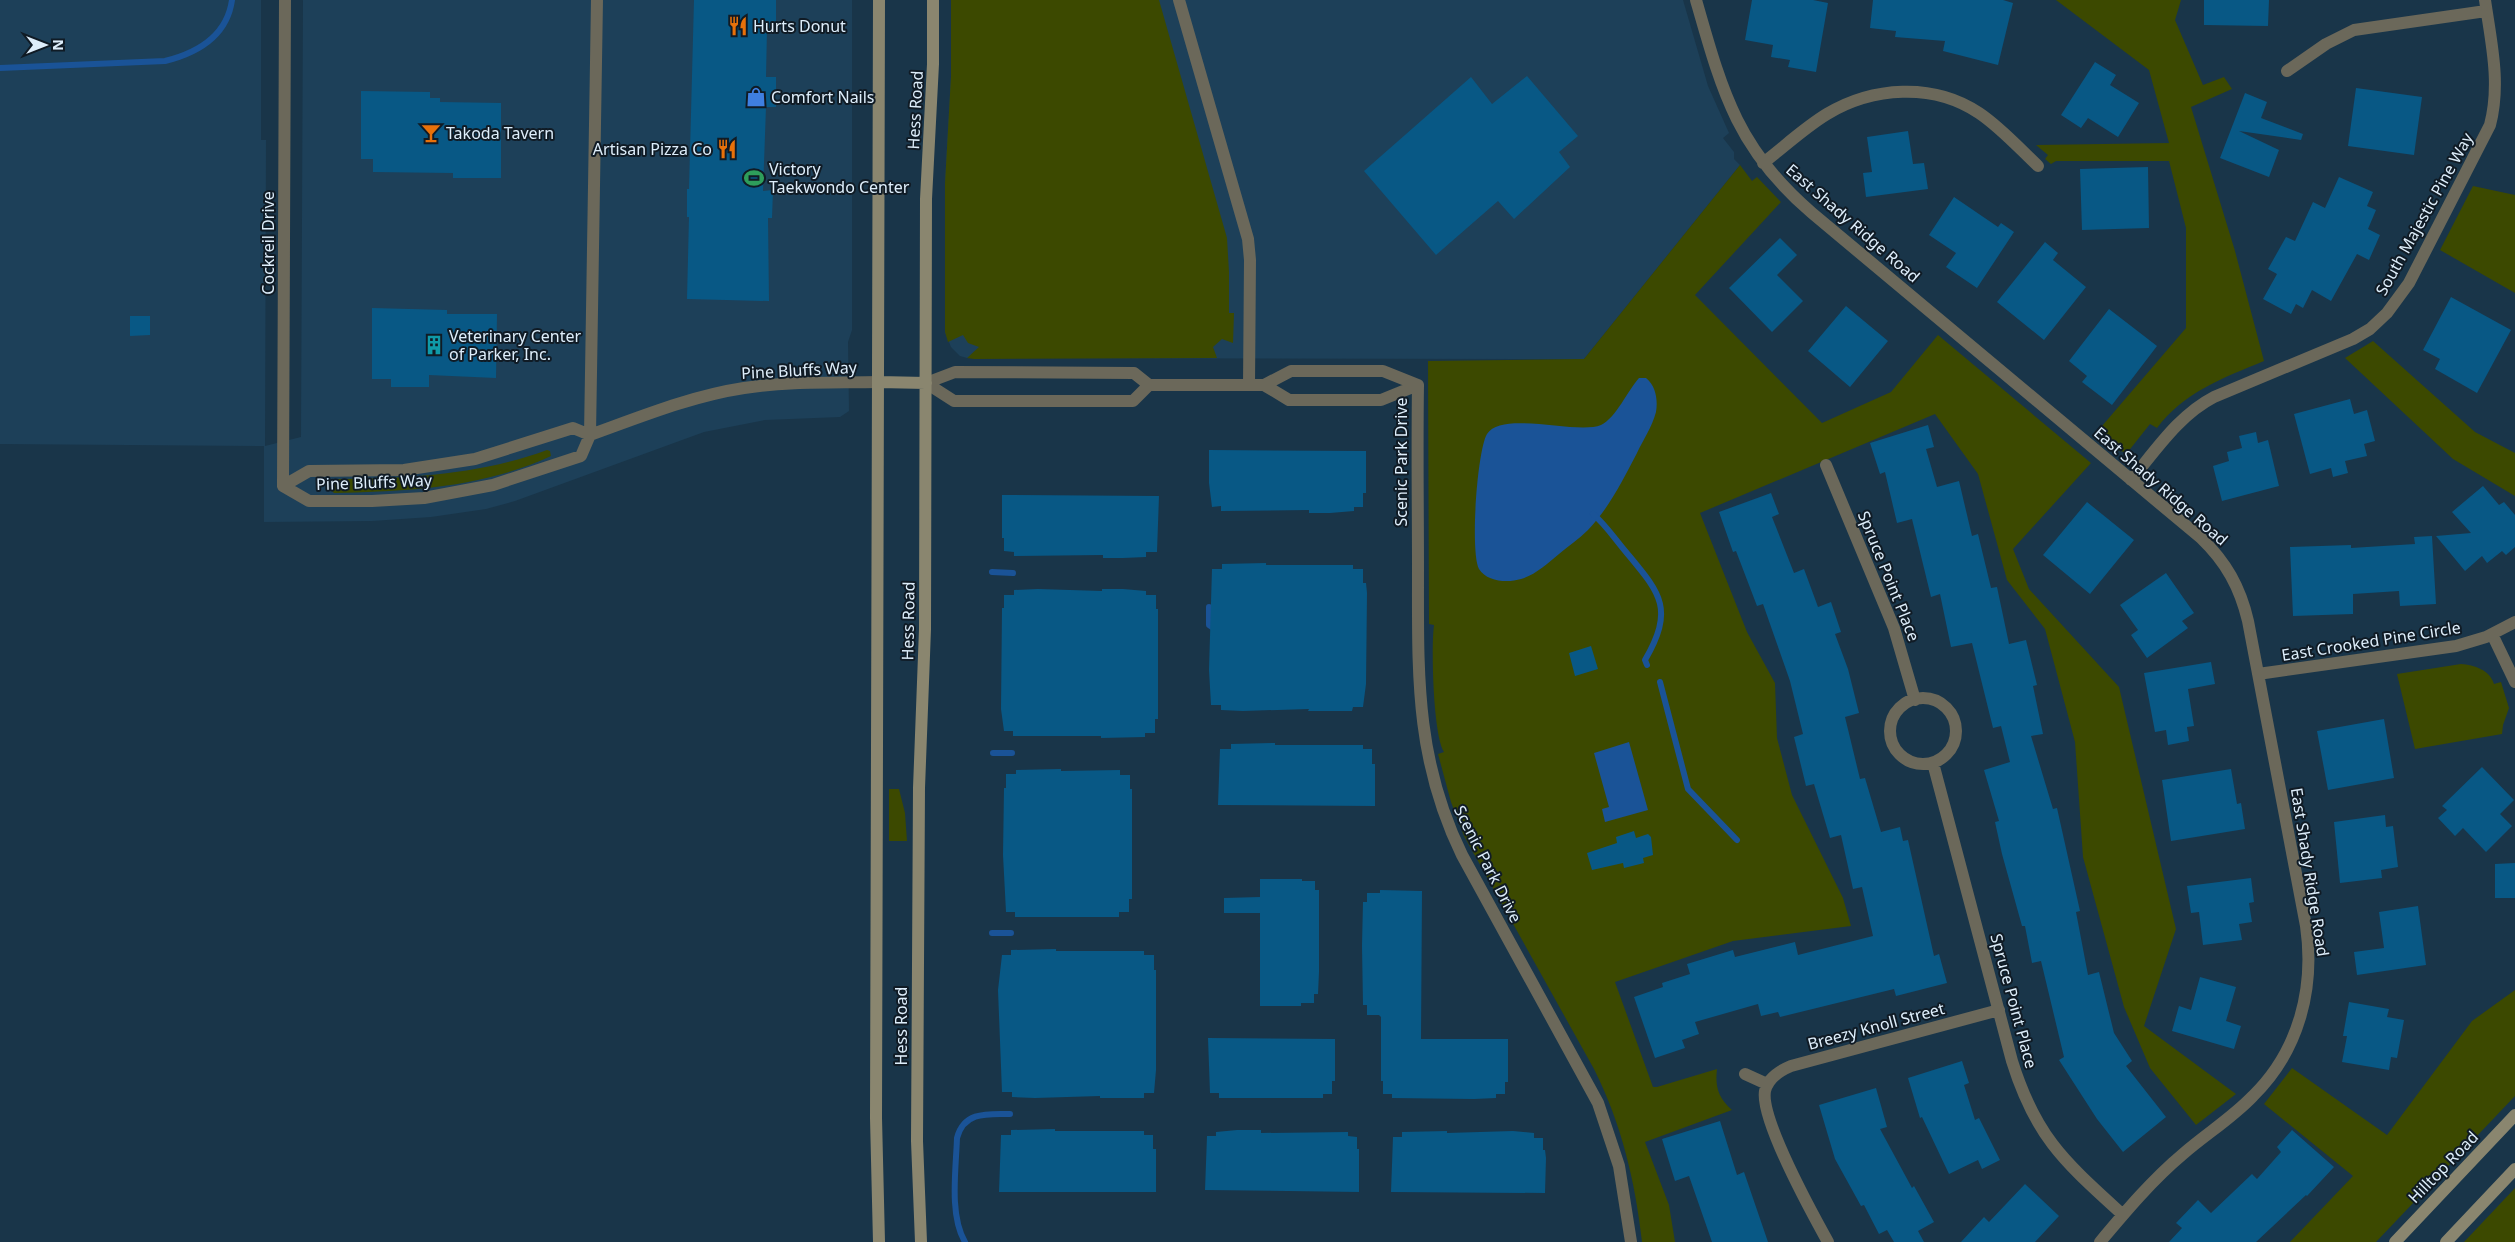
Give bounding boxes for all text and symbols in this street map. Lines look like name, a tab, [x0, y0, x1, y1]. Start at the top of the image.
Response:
restaurant icon: Hurts Donut	[727, 15, 749, 37]
place label: Hurts Donut	[753, 15, 846, 37]
north arrow	[20, 20, 70, 70]
text: N	[49, 39, 68, 51]
street label: Hess Road	[902, 70, 928, 150]
shop icon: Comfort Nails	[745, 86, 767, 108]
place label: Comfort Nails	[771, 86, 875, 108]
bar icon: Takoda Tavern	[420, 122, 442, 144]
place label: Takoda Tavern	[446, 122, 554, 144]
street label: South Majestic Pine Way	[2370, 128, 2478, 299]
place label: Artisan Pizza Co	[593, 138, 712, 160]
restaurant icon: Artisan Pizza Co	[716, 138, 738, 160]
place label: Victory Taekwondo Center	[769, 158, 910, 198]
street label: East Shady Ridge Road	[1781, 159, 1925, 287]
sports icon: Victory Taekwondo Center	[743, 167, 765, 189]
street label: Cockreil Drive	[257, 191, 279, 295]
place label: Veterinary Center of Parker, Inc.	[449, 325, 581, 365]
building icon: Veterinary Center of Parker, Inc.	[423, 334, 445, 356]
street label: Pine Bluffs Way	[741, 356, 858, 384]
street label: Scenic Park Drive	[1390, 398, 1412, 526]
street label: East Shady Ridge Road	[2089, 422, 2233, 550]
street label: Pine Bluffs Way	[316, 469, 433, 495]
street label: Spruce Point Place	[1853, 508, 1925, 644]
street label: Hess Road	[896, 581, 920, 661]
street label: East Crooked Pine Circle	[2280, 616, 2462, 666]
street label: East Shady Ridge Road	[2286, 786, 2334, 958]
street label: Scenic Park Drive	[1449, 802, 1527, 926]
street label: Spruce Point Place	[1985, 931, 2043, 1071]
street label: Hess Road	[890, 987, 912, 1065]
street label: Breezy Knoll Street	[1805, 997, 1947, 1055]
street label: Hilltop Road	[2403, 1126, 2483, 1208]

